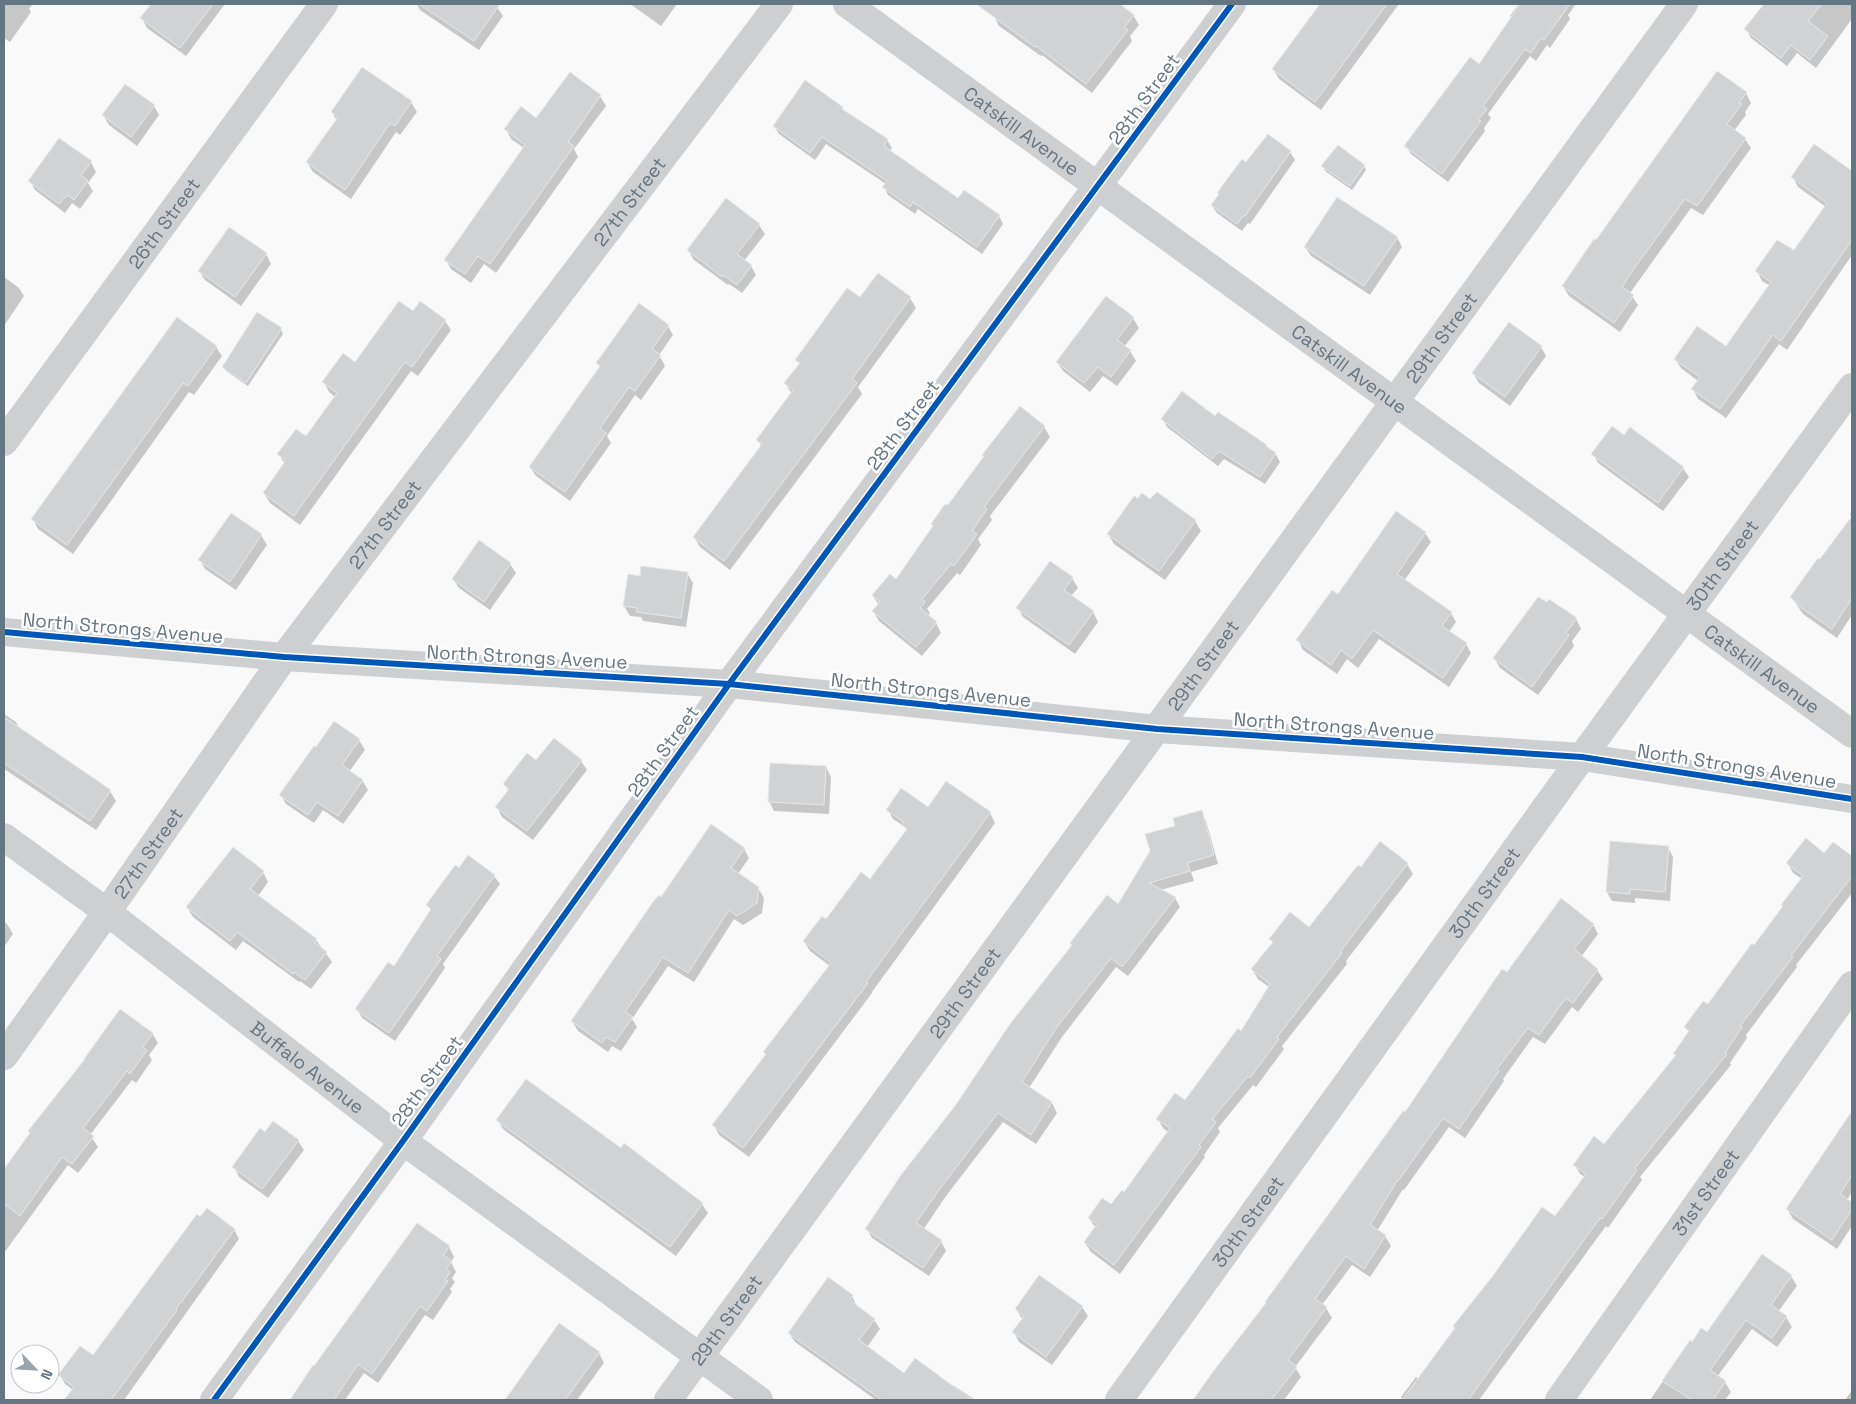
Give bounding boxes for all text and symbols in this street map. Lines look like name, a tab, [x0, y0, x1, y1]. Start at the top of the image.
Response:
street label: 28th Street	[1103, 49, 1185, 149]
street label: Catskill Avenue	[959, 80, 1085, 181]
street label: 27th Street	[587, 152, 671, 251]
street label: 26th Street	[122, 173, 205, 274]
street label: 29th Street	[1400, 287, 1483, 388]
street label: Catskill Avenue	[1287, 319, 1412, 419]
street label: 28th Street	[861, 375, 945, 475]
street label: 27th Street	[343, 475, 426, 574]
street label: 30th Street	[1680, 514, 1764, 616]
street label: North Strongs Avenue	[22, 607, 224, 649]
street label: 29th Street	[1161, 615, 1244, 715]
street label: Catskill Avenue	[1699, 618, 1825, 719]
street label: North Strongs Avenue	[426, 639, 628, 675]
street label: North Strongs Avenue	[830, 667, 1032, 713]
street label: 28th Street	[622, 701, 704, 801]
street label: North Strongs Avenue	[1233, 707, 1435, 745]
street label: North Strongs Avenue	[1636, 738, 1838, 794]
street label: 27th Street	[108, 802, 188, 903]
street label: 30th Street	[1443, 842, 1526, 944]
street label: 29th Street	[923, 942, 1006, 1043]
street label: Buffalo Avenue	[245, 1015, 370, 1119]
street label: 28th Street	[386, 1031, 468, 1131]
street label: 31st Street	[1666, 1144, 1745, 1241]
street label: 30th Street	[1206, 1171, 1289, 1272]
street label: 29th Street	[685, 1270, 768, 1370]
north arrow	[10, 1344, 60, 1394]
text: N	[37, 1366, 57, 1383]

